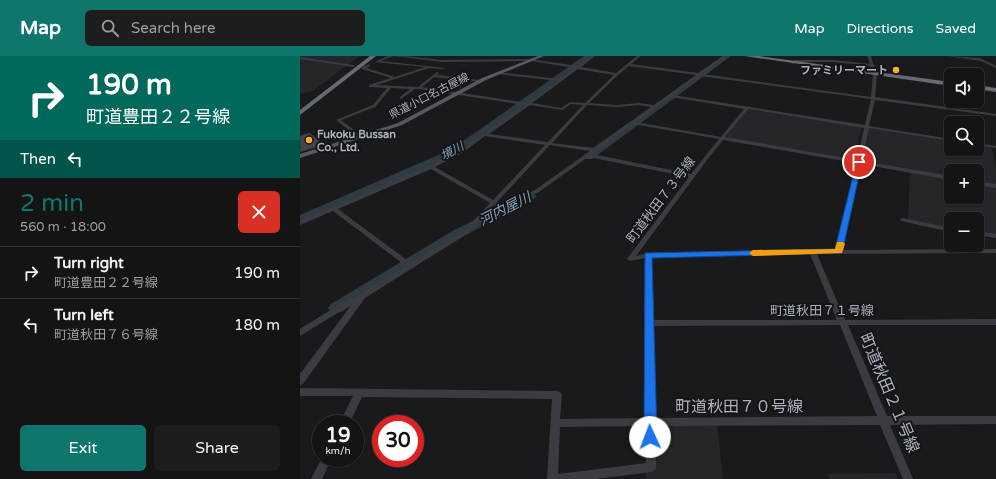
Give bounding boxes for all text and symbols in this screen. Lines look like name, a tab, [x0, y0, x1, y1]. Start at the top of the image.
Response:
search box	[85, 10, 365, 46]
text: Map	[20, 17, 61, 39]
icon: search	[99, 17, 121, 39]
text: Search here	[131, 19, 215, 37]
text: Map	[794, 20, 825, 37]
text: Directions	[847, 20, 914, 37]
text: Saved	[936, 20, 976, 37]
place label: ファミリーマート	[800, 64, 888, 77]
marker: ファミリーマート	[891, 65, 901, 75]
text: 190 m	[86, 68, 172, 102]
map controls	[944, 68, 984, 252]
button: sound	[944, 68, 984, 108]
street label: 県道小口名古屋線	[387, 70, 471, 122]
icon: right	[20, 72, 72, 124]
text: 町道豊田２２号線	[86, 106, 230, 128]
button: search	[944, 116, 984, 156]
place label: Fukoku Bussan Co., Ltd.	[317, 128, 396, 154]
marker: Fukoku Bussan Co., Ltd.	[304, 135, 314, 145]
water label: 境川	[438, 138, 468, 163]
pin	[842, 145, 876, 179]
icon: left	[64, 148, 86, 170]
text: Then	[20, 150, 56, 168]
icon: arrive	[848, 151, 870, 173]
street label: 町道秋田７３号線	[623, 154, 699, 246]
button: +	[944, 164, 984, 204]
water label: 河内屋川	[476, 188, 536, 229]
text: 2 min	[20, 189, 84, 218]
button: close	[238, 191, 280, 233]
button: −	[944, 212, 984, 252]
text: 560 m · 18:00	[20, 219, 106, 235]
text: Turn right	[54, 254, 124, 272]
icon: right	[20, 262, 42, 284]
text: 190 m	[234, 264, 280, 282]
text: 町道豊田２２号線	[54, 275, 158, 291]
street label: 町道秋田７１号線	[770, 303, 874, 319]
text: Turn left	[54, 306, 114, 324]
icon: left	[20, 314, 42, 336]
text: 180 m	[234, 316, 280, 334]
text: 町道秋田７６号線	[54, 327, 158, 343]
street label: 町道秋田２１号線	[855, 330, 923, 456]
street label: 町道秋田７０号線	[675, 397, 803, 417]
speed limit sign: 30	[372, 415, 424, 467]
position arrow	[629, 416, 671, 458]
text: 19	[325, 424, 351, 448]
button: Exit	[20, 425, 146, 471]
button: Share	[154, 425, 280, 471]
text: km/h	[325, 445, 351, 457]

